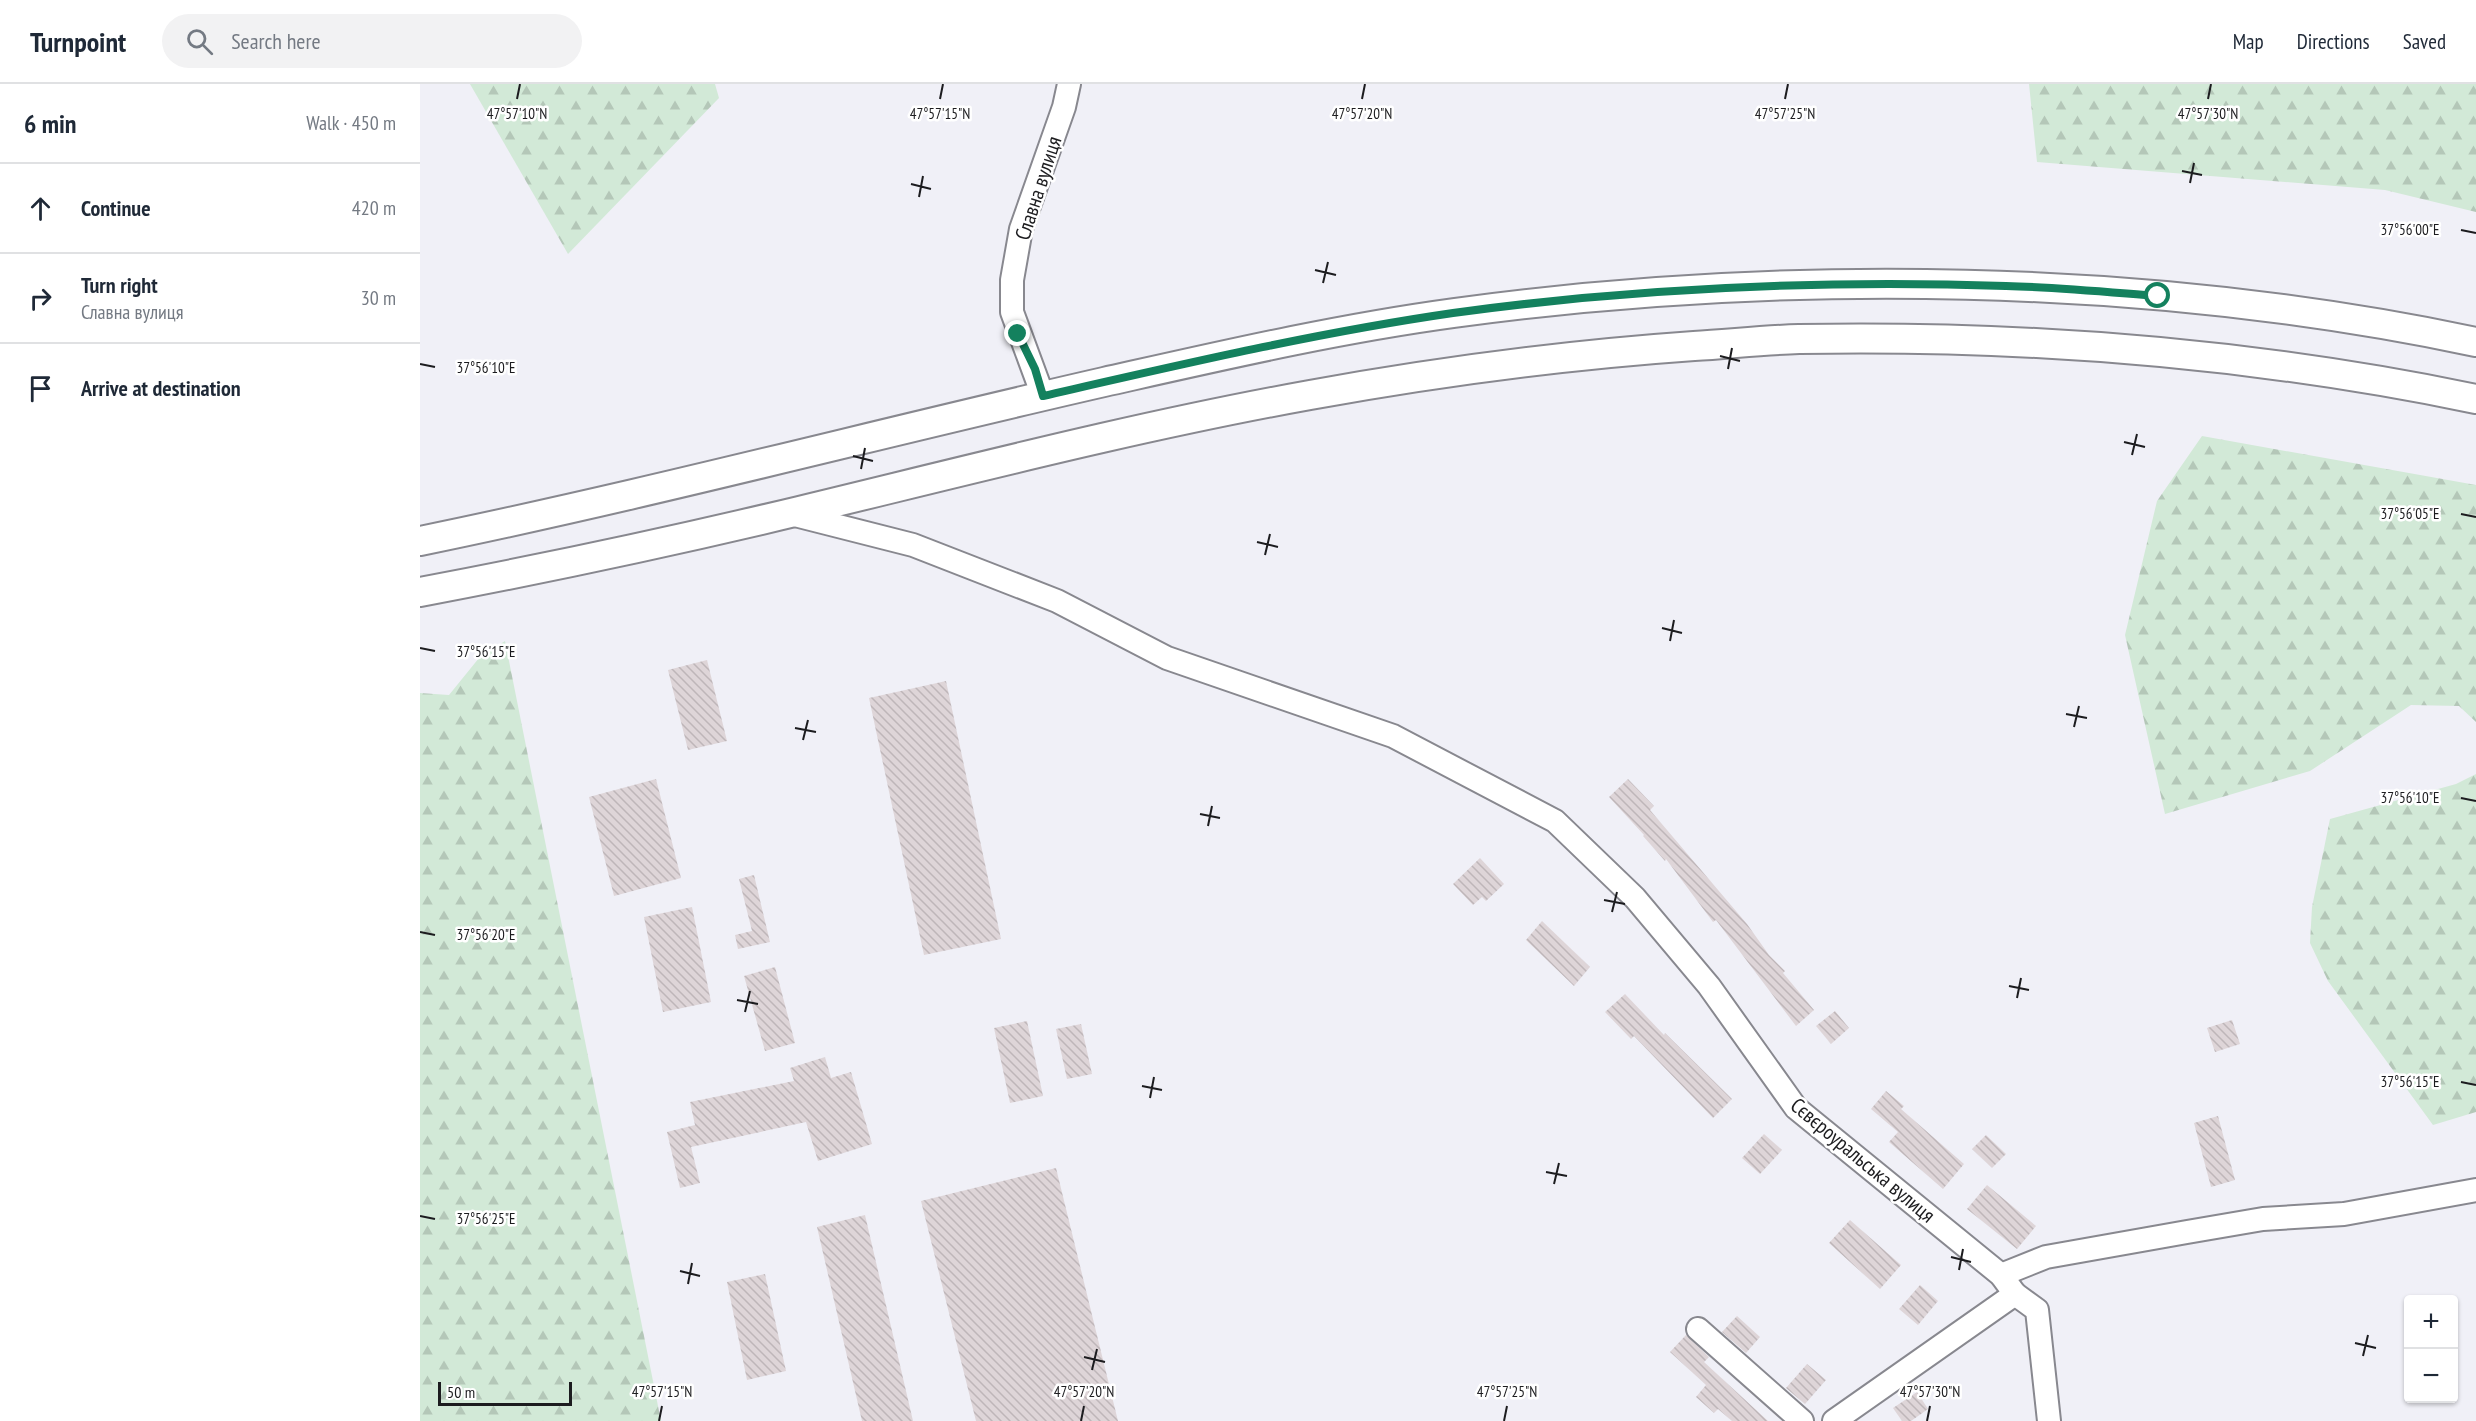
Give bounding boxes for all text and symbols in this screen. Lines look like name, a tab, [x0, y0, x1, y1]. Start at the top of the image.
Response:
search box	[162, 14, 582, 68]
text: Turnpoint	[30, 23, 126, 60]
icon: search	[183, 25, 216, 58]
text: Search here	[231, 27, 321, 55]
text: Map	[2233, 28, 2264, 55]
text: Directions	[2297, 28, 2370, 55]
text: Saved	[2403, 28, 2446, 55]
text: 47°57'10"N	[487, 104, 547, 123]
text: 47°57'15"N	[910, 104, 970, 123]
text: 47°57'20"N	[1332, 104, 1392, 123]
text: 47°57'25"N	[1755, 104, 1815, 123]
text: 47°57'30"N	[2178, 104, 2238, 123]
text: 6 min	[24, 107, 77, 140]
text: Walk · 450 m	[306, 110, 396, 136]
street label: Славна вулиця	[1009, 133, 1067, 243]
icon: ahead	[24, 192, 57, 225]
text: Continue	[81, 194, 151, 222]
text: 420 m	[352, 195, 396, 221]
text: 37°56'00"E	[2380, 220, 2440, 239]
text: Turn right	[81, 271, 158, 299]
icon: right	[24, 282, 57, 315]
route start	[2144, 282, 2170, 308]
text: 30 m	[361, 285, 396, 311]
text: Славна вулиця	[81, 299, 183, 325]
route end	[1004, 320, 1030, 346]
text: 37°56'10"E	[456, 358, 516, 377]
icon: arrive	[24, 372, 57, 405]
text: Arrive at destination	[81, 374, 241, 402]
text: 37°56'05"E	[2380, 504, 2440, 523]
text: 37°56'15"E	[456, 642, 516, 661]
text: 37°56'10"E	[2380, 788, 2440, 807]
text: 37°56'20"E	[456, 925, 516, 944]
text: 37°56'15"E	[2380, 1072, 2440, 1091]
street label: Сєвєроуральська вулиця	[1785, 1092, 1941, 1228]
text: 37°56'25"E	[456, 1209, 516, 1228]
map controls	[2404, 1295, 2458, 1403]
button: +	[2404, 1295, 2458, 1349]
button: −	[2404, 1349, 2458, 1403]
scale bar	[438, 1379, 572, 1406]
text: 50 m	[447, 1382, 475, 1402]
text: 47°57'15"N	[632, 1382, 692, 1401]
text: 47°57'20"N	[1054, 1382, 1114, 1401]
text: 47°57'25"N	[1477, 1382, 1537, 1401]
text: 47°57'30"N	[1900, 1382, 1960, 1401]

